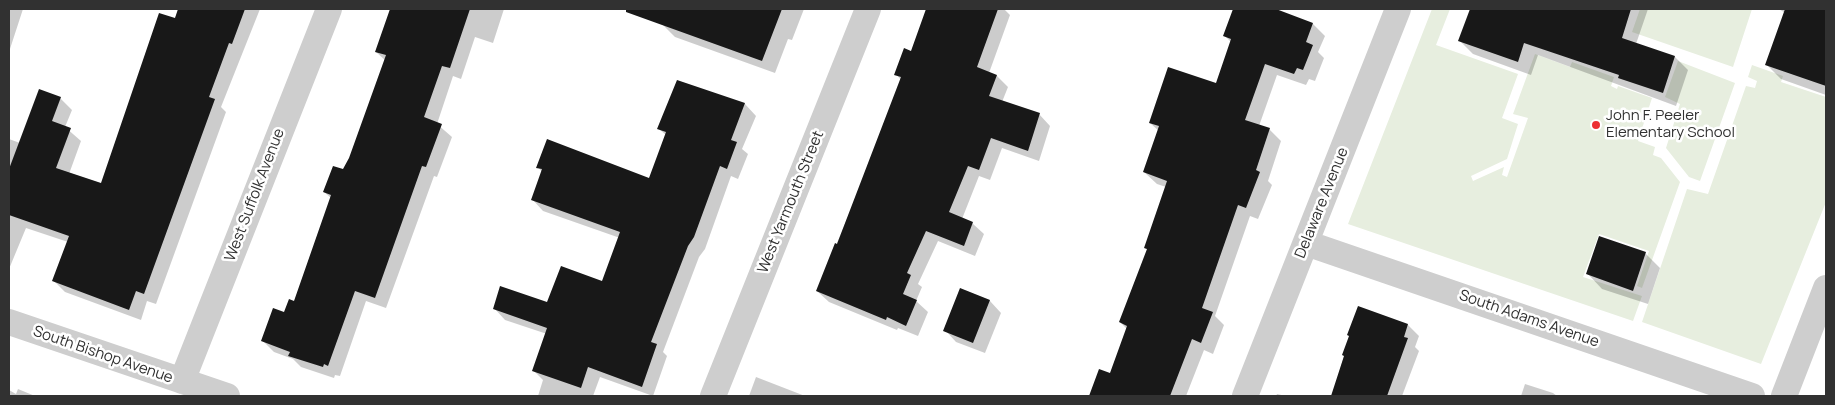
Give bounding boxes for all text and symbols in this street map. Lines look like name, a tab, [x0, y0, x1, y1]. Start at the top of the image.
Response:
place label: John F. Peeler Elementary School	[1606, 107, 1735, 142]
marker: John F. Peeler Elementary School	[1590, 119, 1602, 131]
street label: West Suffolk Avenue	[221, 126, 289, 264]
street label: West Yarmouth Street	[754, 128, 828, 276]
street label: Delaware Avenue	[1292, 145, 1352, 261]
street label: South Adams Avenue	[1457, 287, 1601, 351]
street label: South Bishop Avenue	[31, 323, 175, 387]

